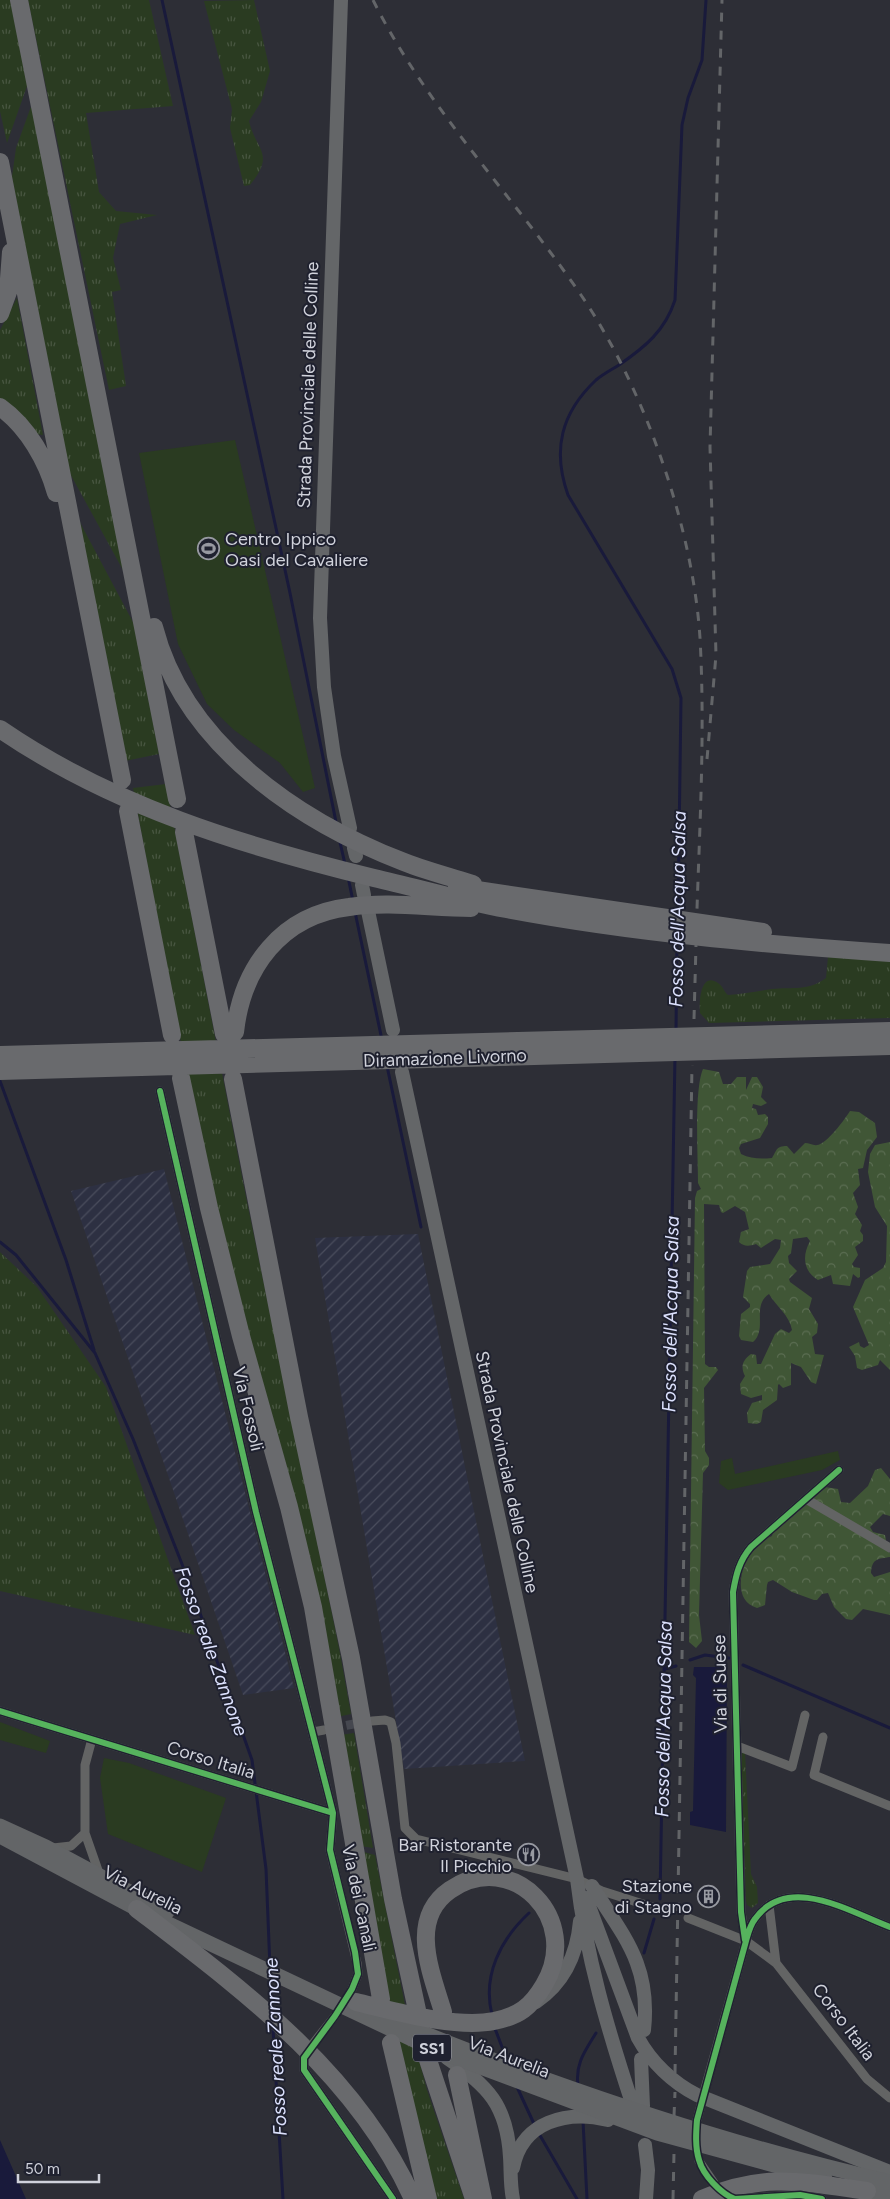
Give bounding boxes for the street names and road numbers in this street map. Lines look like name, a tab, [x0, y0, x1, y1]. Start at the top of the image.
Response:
street label: Strada Provinciale delle Colline	[293, 261, 323, 509]
street label: Diramazione Livorno	[363, 1044, 527, 1072]
street label: Strada Provinciale delle Colline	[471, 1349, 543, 1595]
street label: Via Fossoli	[228, 1365, 268, 1453]
street label: Via di Suese	[708, 1634, 732, 1733]
street label: Corso Italia	[164, 1736, 258, 1784]
street label: Via dei Canali	[337, 1843, 381, 1953]
street label: Via Aurelia	[100, 1861, 186, 1919]
street label: Corso Italia	[808, 1979, 880, 2065]
street label: Via Aurelia	[465, 2031, 553, 2083]
road number: SS1	[413, 2035, 451, 2062]

